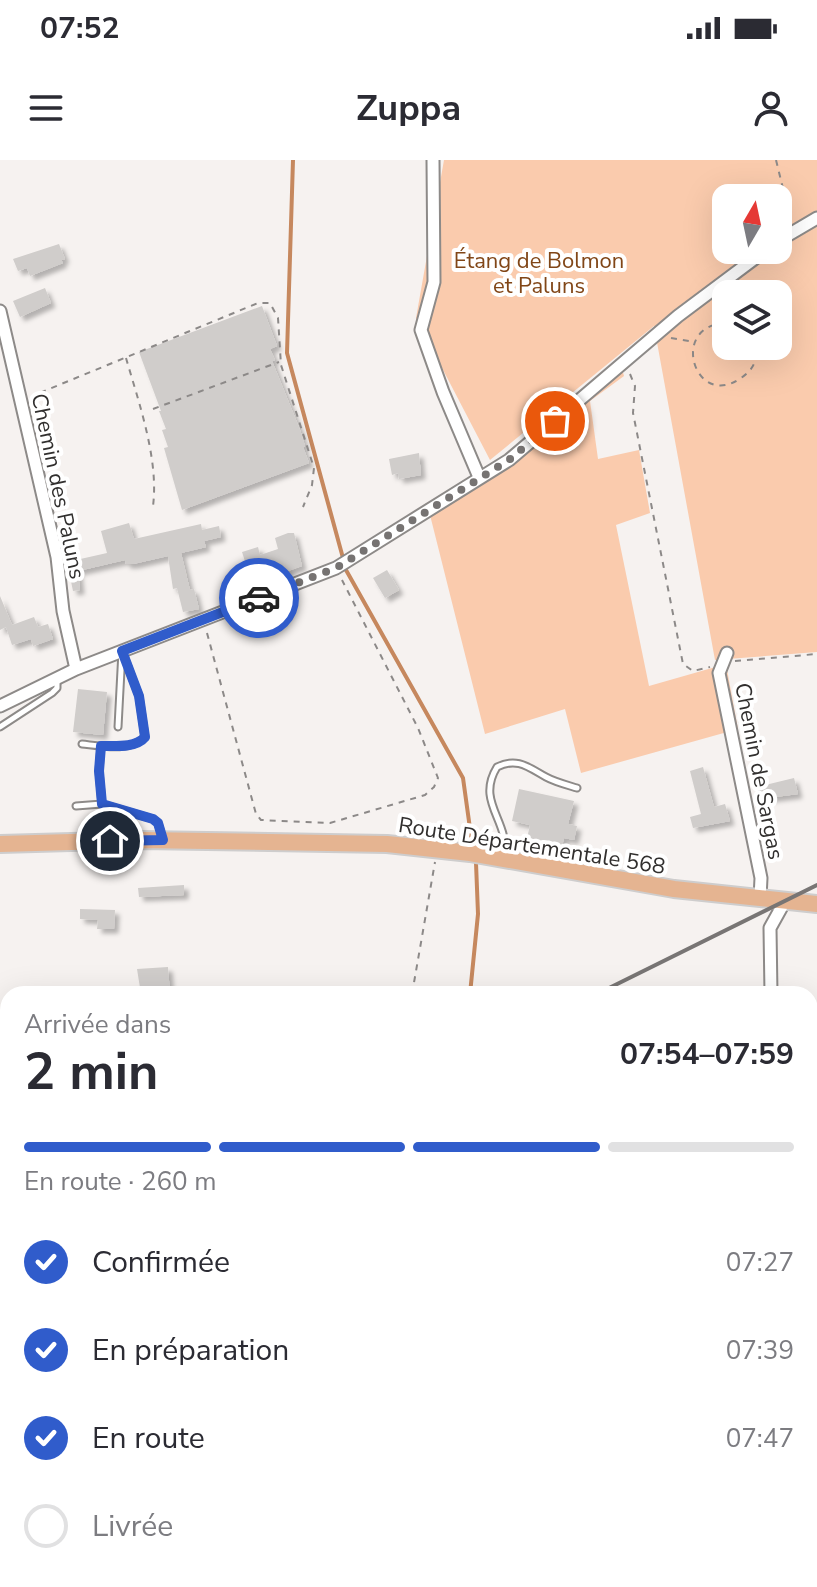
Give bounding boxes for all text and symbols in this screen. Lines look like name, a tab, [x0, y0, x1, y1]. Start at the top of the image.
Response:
text: 07:52	[40, 8, 119, 49]
text: Zuppa	[356, 84, 461, 133]
icon: menu	[24, 86, 68, 130]
icon: person	[749, 86, 793, 130]
north arrow	[712, 184, 792, 264]
map controls	[712, 184, 792, 360]
park label: Étang de Bolmon et Paluns	[454, 246, 624, 301]
button: layers	[712, 280, 792, 360]
pin	[521, 387, 589, 455]
street label: Chemin des Paluns	[24, 391, 92, 582]
icon: bag	[533, 399, 577, 443]
courier	[219, 558, 299, 638]
icon: car	[237, 576, 281, 620]
street label: Chemin de Sargas	[727, 680, 791, 862]
pin	[76, 807, 144, 875]
street label: Route Départementale 568	[396, 810, 668, 882]
icon: home	[88, 819, 132, 863]
text: Arrivée dans	[24, 1007, 171, 1042]
text: 07:54–07:59	[620, 1034, 794, 1075]
text: 2 min	[24, 1036, 159, 1107]
text: En route · 260 m	[24, 1164, 217, 1199]
icon: check	[24, 1240, 68, 1284]
text: Confirmée	[92, 1242, 230, 1283]
text: 07:27	[726, 1245, 794, 1280]
icon: check	[24, 1328, 68, 1372]
text: En préparation	[92, 1330, 289, 1371]
text: 07:39	[726, 1333, 794, 1368]
icon: check	[24, 1416, 68, 1460]
text: En route	[92, 1418, 205, 1459]
text: 07:47	[726, 1421, 794, 1456]
text: Livrée	[92, 1506, 173, 1547]

